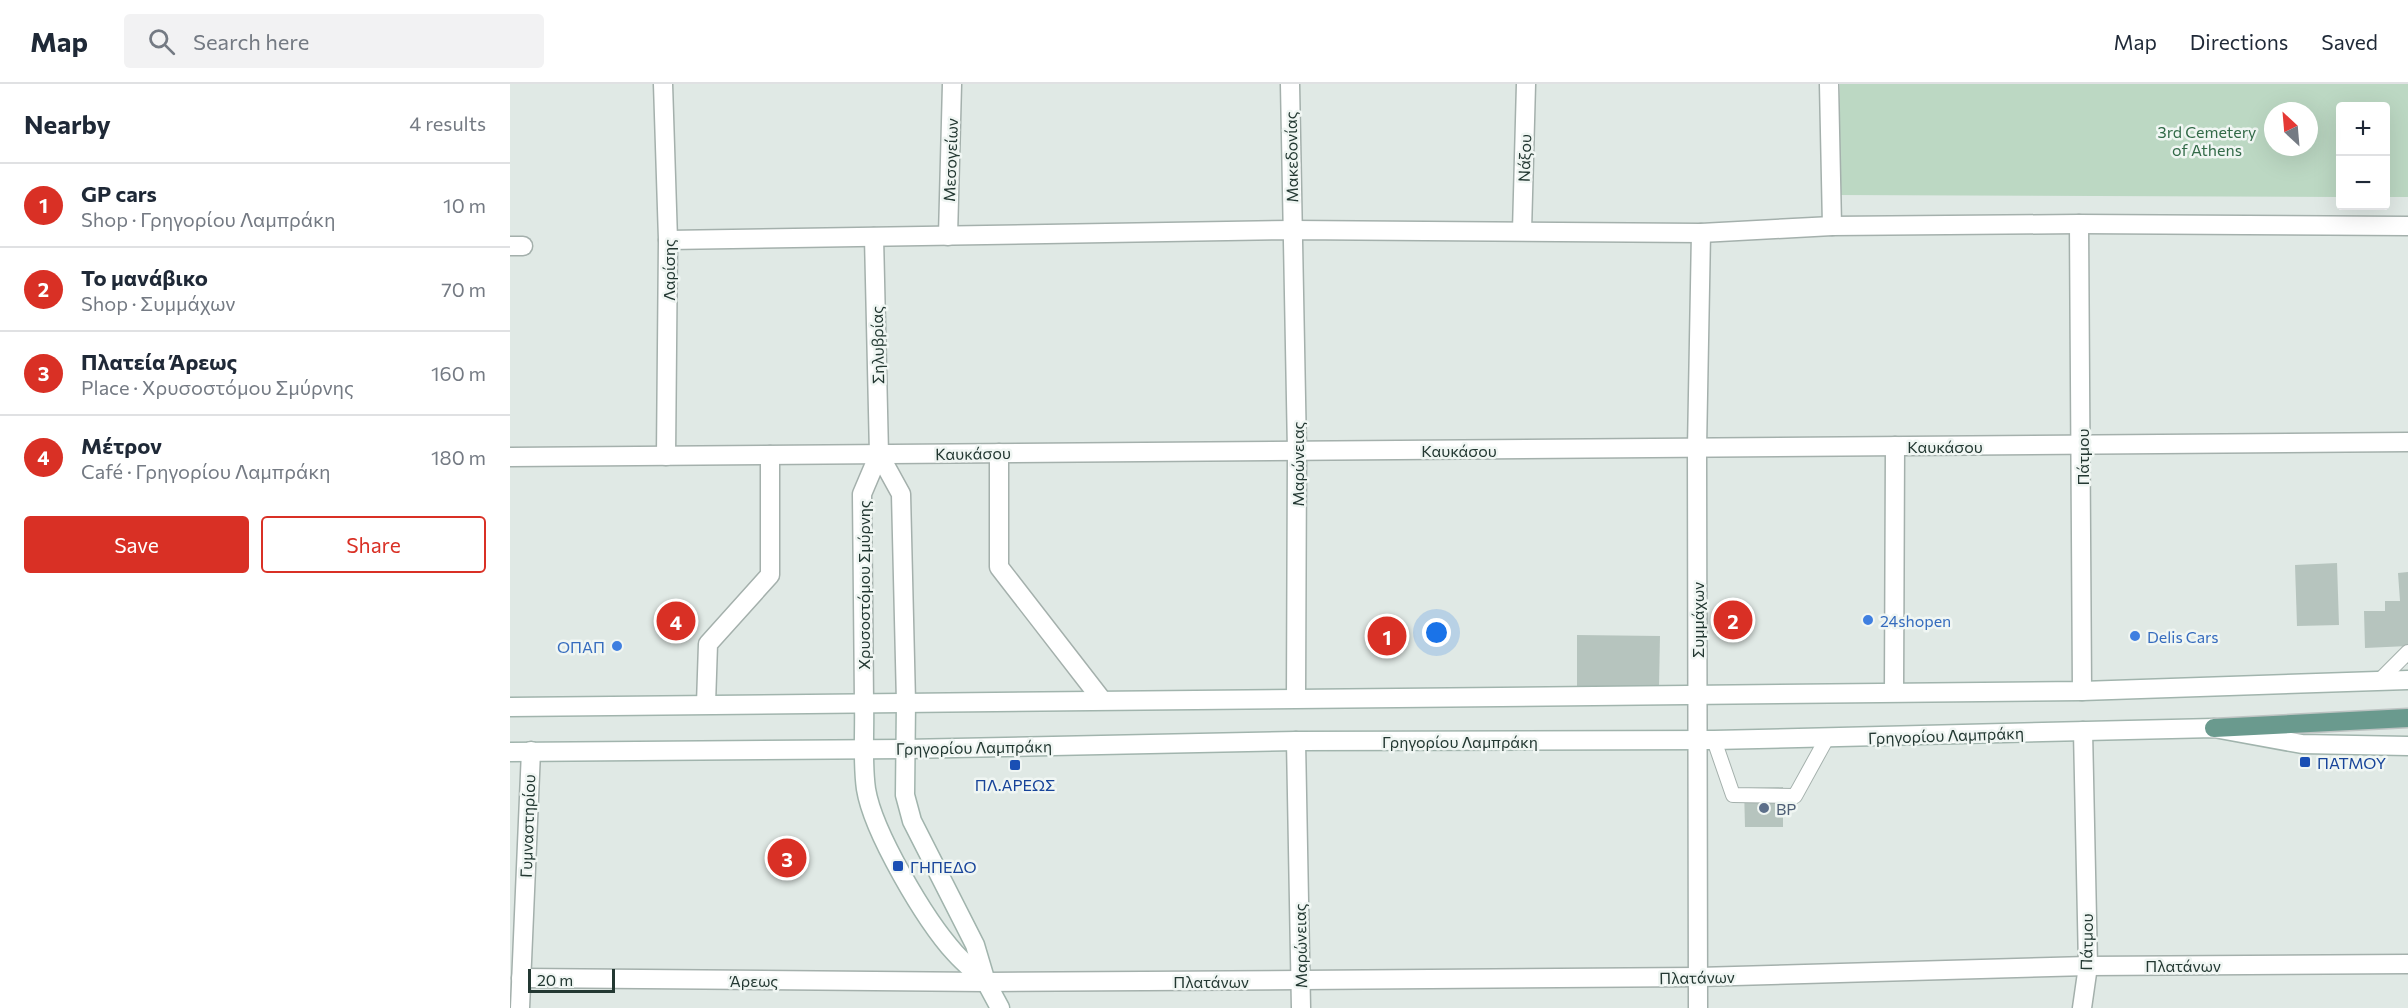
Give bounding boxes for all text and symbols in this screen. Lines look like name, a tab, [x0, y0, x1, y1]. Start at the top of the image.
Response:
search box	[124, 14, 544, 68]
text: Map	[30, 24, 88, 58]
icon: search	[145, 25, 178, 58]
text: Search here	[193, 28, 309, 55]
text: Map	[2114, 29, 2157, 54]
text: Directions	[2190, 29, 2288, 54]
text: Saved	[2321, 29, 2378, 54]
north arrow	[2264, 102, 2318, 156]
map controls	[2336, 102, 2390, 210]
button: +	[2336, 102, 2390, 156]
text: Nearby	[24, 108, 111, 139]
text: 4 results	[409, 111, 486, 135]
street label: Μακεδονίας	[1281, 111, 1301, 203]
street label: Μεσογείων	[939, 118, 961, 202]
park label: 3rd Cemetery of Athens	[2158, 122, 2256, 159]
street label: Νάξου	[1514, 134, 1534, 182]
button: −	[2336, 156, 2390, 210]
text: GP cars	[81, 180, 157, 207]
text: 1	[39, 193, 48, 217]
text: 10 m	[443, 193, 486, 217]
text: Shop · Γρηγορίου Λαμπράκη	[81, 207, 335, 231]
street label: Λαρίσης	[659, 239, 678, 301]
text: Το μανάβικο	[81, 264, 208, 291]
text: 2	[38, 277, 49, 301]
text: 70 m	[441, 277, 486, 301]
text: Shop · Συμμάχων	[81, 291, 235, 315]
street label: Σηλυβρίας	[867, 306, 887, 384]
text: Πλατεία Άρεως	[81, 348, 237, 375]
text: 3	[38, 361, 49, 385]
text: 160 m	[431, 361, 486, 385]
text: Place · Χρυσοστόμου Σμύρνης	[81, 375, 354, 399]
street label: Μαρώνειας	[1288, 421, 1307, 506]
street label: Πάτμου	[2073, 428, 2092, 486]
text: Μέτρον	[81, 432, 162, 459]
street label: Καυκάσου	[1907, 437, 1983, 456]
street label: Καυκάσου	[1421, 441, 1497, 460]
street label: Καυκάσου	[935, 443, 1011, 463]
text: 4	[37, 445, 50, 469]
text: 180 m	[431, 445, 486, 469]
text: Café · Γρηγορίου Λαμπράκη	[81, 459, 331, 483]
street label: Χρυσοστόμου Σμύρνης	[854, 500, 873, 670]
button: Save	[24, 516, 249, 573]
button: Share	[261, 516, 486, 573]
street label: Συμμάχων	[1688, 582, 1707, 658]
pin: 4	[656, 598, 696, 644]
pin: 2	[1714, 598, 1752, 642]
place label: 24shopen	[1880, 611, 1951, 630]
marker: 24shopen	[1861, 613, 1875, 627]
pin: 1	[1368, 614, 1406, 658]
your location	[1422, 618, 1451, 647]
place label: Delis Cars	[2147, 627, 2218, 646]
marker: Delis Cars	[2128, 629, 2142, 643]
place label: ΟΠΑΠ	[557, 637, 605, 656]
marker: ΟΠΑΠ	[610, 639, 624, 653]
street label: Γρηγορίου Λαμπράκη	[1868, 723, 2024, 747]
street label: Γρηγορίου Λαμπράκη	[1382, 732, 1538, 751]
street label: Γρηγορίου Λαμπράκη	[896, 736, 1052, 758]
place label: ΠΑΤΜΟΥ	[2317, 753, 2387, 772]
marker: ΠΑΤΜΟΥ	[2298, 755, 2312, 769]
marker: ΠΛ.ΑΡΕΩΣ	[1008, 758, 1022, 772]
street label: Γυμναστηρίου	[516, 774, 538, 878]
place label: ΠΛ.ΑΡΕΩΣ	[975, 775, 1055, 794]
place label: BP	[1776, 799, 1796, 818]
marker: BP	[1757, 801, 1771, 815]
pin: 3	[768, 836, 806, 880]
place label: ΓΗΠΕΔΟ	[910, 857, 977, 876]
marker: ΓΗΠΕΔΟ	[891, 859, 905, 873]
street label: Μαρώνειας	[1290, 903, 1310, 989]
street label: Πάτμου	[2076, 913, 2096, 971]
street label: Πλατάνων	[2145, 956, 2221, 975]
scale bar	[528, 966, 615, 994]
street label: Πλατάνων	[1659, 967, 1735, 987]
text: 20 m	[537, 970, 573, 989]
street label: Άρεως	[729, 971, 778, 990]
street label: Πλατάνων	[1173, 972, 1249, 991]

